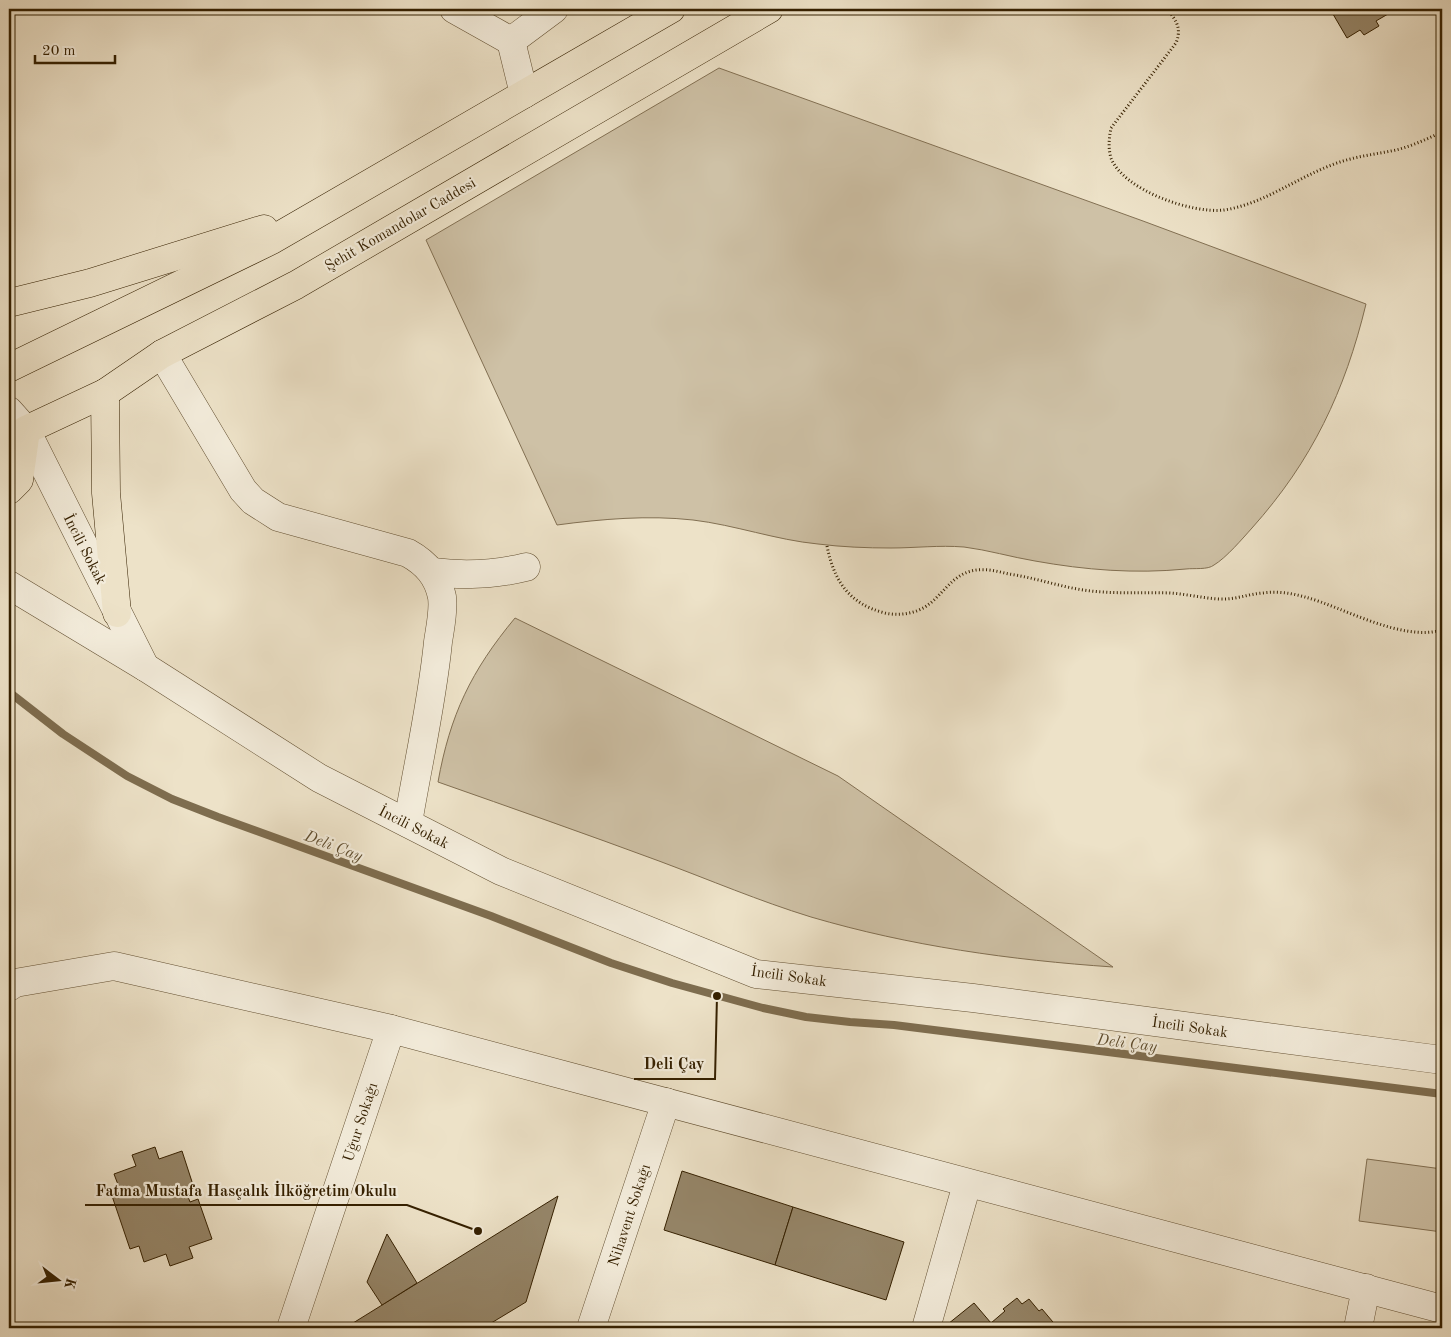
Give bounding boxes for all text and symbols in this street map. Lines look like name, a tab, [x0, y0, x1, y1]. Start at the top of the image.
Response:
scale bar	[35, 32, 115, 64]
text: 20 m	[42, 44, 76, 59]
street label: Şehit Komandolar Caddesi	[323, 176, 479, 275]
street label: İncili Sokak	[60, 511, 111, 587]
street label: İncili Sokak	[376, 802, 452, 853]
water label: Deli Çay	[301, 828, 365, 865]
street label: İncili Sokak	[750, 962, 828, 990]
street label: İncili Sokak	[1151, 1013, 1229, 1041]
water label: Deli Çay	[1095, 1032, 1159, 1056]
callout: Deli Çay	[634, 1048, 715, 1079]
text: Deli Çay	[644, 1057, 704, 1073]
street label: Uğur Sokağı	[342, 1081, 381, 1164]
street label: Nihavent Sokağı	[607, 1163, 654, 1268]
callout: Fatma Mustafa Hasçalık İlköğretim Okulu	[85, 1174, 407, 1205]
text: Fatma Mustafa Hasçalık İlköğretim Okulu	[95, 1180, 397, 1200]
north arrow	[32, 1254, 82, 1304]
text: K	[61, 1276, 78, 1291]

